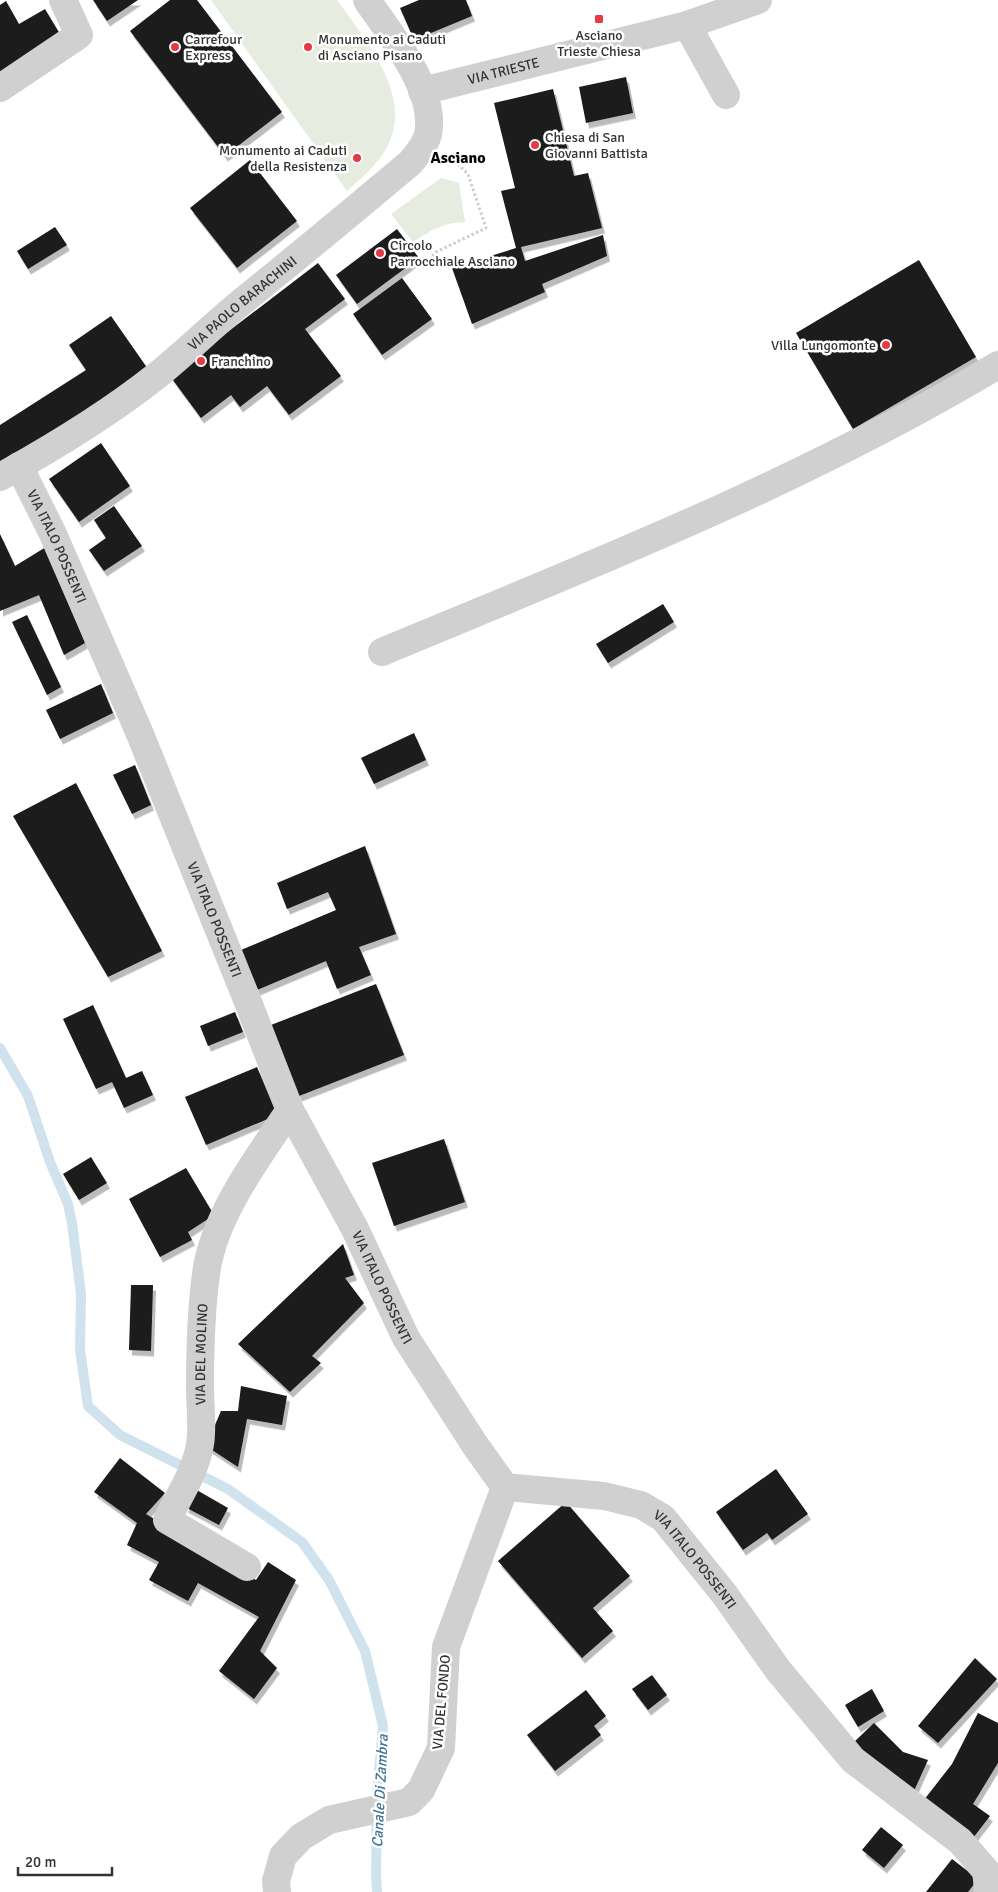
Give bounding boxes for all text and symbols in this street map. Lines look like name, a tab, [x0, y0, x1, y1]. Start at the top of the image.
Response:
marker: Asciano Trieste Chiesa	[593, 13, 605, 25]
place label: Asciano Trieste Chiesa	[557, 27, 641, 60]
place label: Carrefour Express	[185, 31, 243, 64]
place label: Monumento ai Caduti di Asciano Pisano	[318, 31, 446, 64]
marker: Carrefour Express	[169, 41, 181, 53]
marker: Monumento ai Caduti di Asciano Pisano	[302, 41, 314, 53]
street label: VIA TRIESTE	[466, 54, 541, 88]
place label: Chiesa di San Giovanni Battista	[545, 129, 648, 162]
marker: Chiesa di San Giovanni Battista	[529, 139, 541, 151]
place label: Monumento ai Caduti della Resistenza	[219, 142, 347, 175]
district label: Asciano	[430, 148, 486, 168]
marker: Monumento ai Caduti della Resistenza	[351, 152, 363, 164]
place label: Circolo Parrocchiale Asciano	[390, 237, 515, 270]
marker: Circolo Parrocchiale Asciano	[374, 247, 386, 259]
street label: VIA PAOLO BARACHINI	[184, 253, 300, 354]
place label: Villa Lungomonte	[771, 337, 876, 354]
marker: Villa Lungomonte	[880, 339, 892, 351]
place label: Franchino	[211, 353, 271, 370]
marker: Franchino	[195, 355, 207, 367]
street label: VIA ITALO POSSENTI	[23, 487, 90, 606]
street label: VIA ITALO POSSENTI	[183, 859, 245, 980]
street label: VIA ITALO POSSENTI	[348, 1228, 416, 1348]
street label: VIA DEL MOLINO	[192, 1303, 212, 1405]
street label: VIA ITALO POSSENTI	[650, 1506, 740, 1612]
street label: VIA DEL FONDO	[429, 1654, 454, 1750]
water label: Canale Di Zambra	[368, 1734, 392, 1848]
scale bar	[18, 1844, 111, 1876]
text: 20 m	[25, 1853, 56, 1871]

